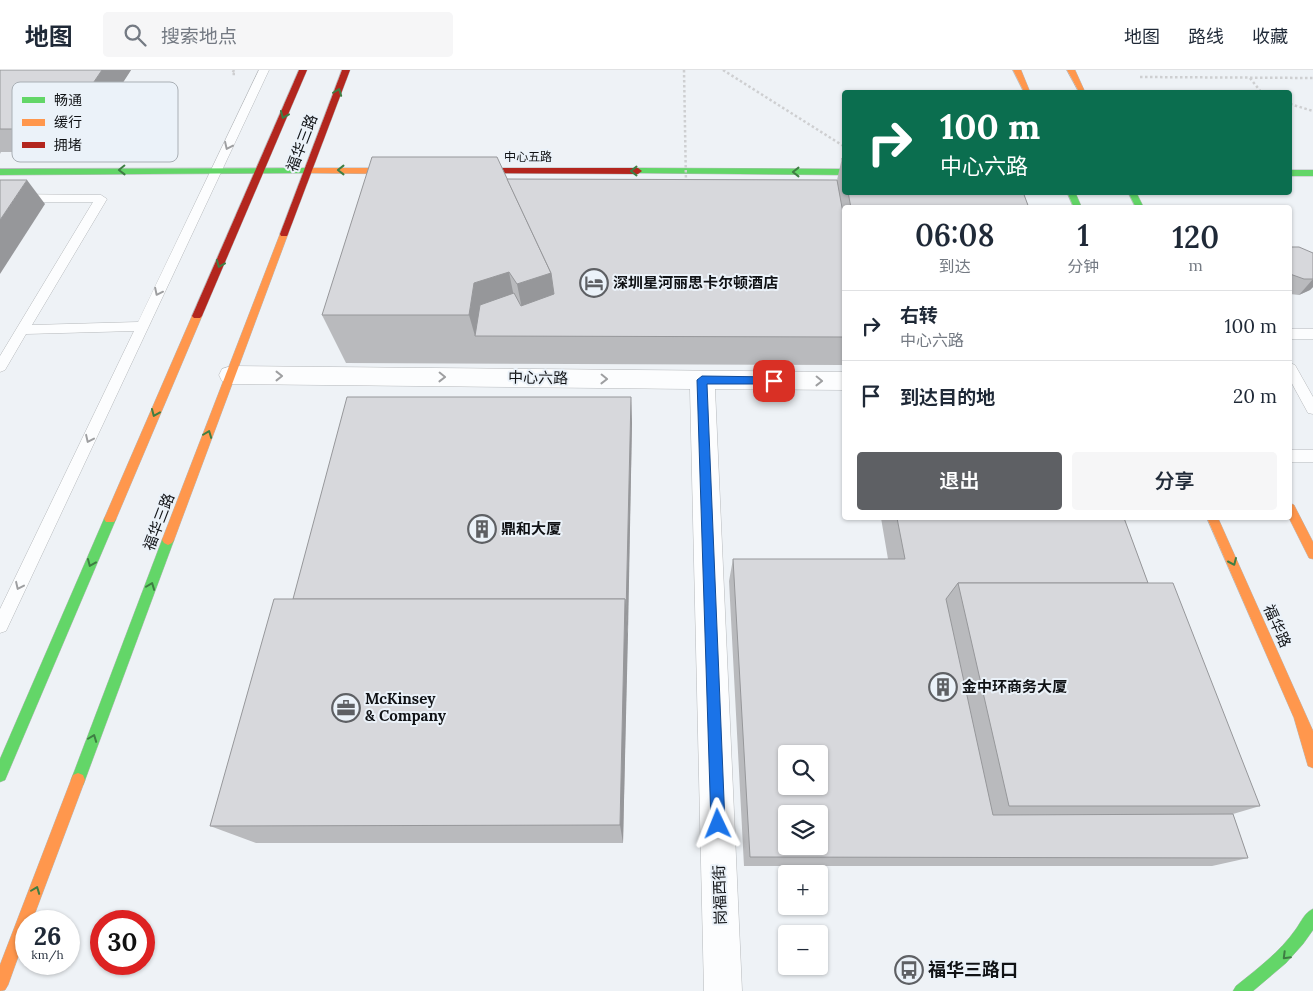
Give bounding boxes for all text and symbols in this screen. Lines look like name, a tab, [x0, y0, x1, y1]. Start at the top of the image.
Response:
search box	[103, 12, 453, 57]
text: 地图	[25, 21, 73, 52]
icon: search	[121, 21, 149, 49]
text: 搜索地点	[161, 24, 237, 48]
text: 地图	[1124, 25, 1160, 48]
text: 路线	[1188, 25, 1224, 48]
text: 收藏	[1252, 25, 1288, 48]
legend	[12, 82, 178, 162]
one-way arrow	[332, 88, 342, 97]
text: 畅通	[54, 91, 82, 109]
text: 100 m	[940, 104, 1040, 149]
one-way arrow	[279, 110, 290, 119]
icon: right	[857, 110, 922, 175]
street label: 福华三路	[282, 111, 321, 174]
text: 缓行	[54, 113, 82, 131]
text: 拥堵	[54, 136, 82, 154]
one-way arrow	[224, 140, 234, 149]
street label: 中心五路	[504, 149, 552, 164]
text: 中心六路	[940, 152, 1028, 180]
one-way arrow	[118, 165, 126, 175]
one-way arrow	[337, 165, 344, 175]
one-way arrow	[630, 166, 638, 176]
one-way arrow	[792, 167, 800, 177]
text: 06:08	[915, 216, 995, 254]
text: 1	[1078, 216, 1089, 254]
text: 120	[1172, 218, 1219, 256]
text: m	[1189, 255, 1203, 275]
text: 到达	[939, 256, 971, 276]
text: 分钟	[1067, 256, 1099, 276]
one-way arrow	[215, 259, 226, 268]
hotel icon: 深圳星河丽思卡尔顿酒店	[579, 268, 609, 298]
place label: 深圳星河丽思卡尔顿酒店	[613, 273, 778, 292]
one-way arrow	[154, 287, 164, 296]
text: 右转	[900, 303, 938, 327]
icon: right	[857, 312, 885, 340]
text: 100 m	[1225, 314, 1277, 338]
text: 中心六路	[900, 330, 964, 350]
pin	[753, 360, 795, 402]
street label: 中心六路	[508, 367, 568, 388]
icon: arrive	[760, 367, 788, 395]
one-way arrow	[276, 371, 284, 381]
one-way arrow	[438, 372, 446, 382]
one-way arrow	[600, 374, 608, 384]
one-way arrow	[816, 376, 823, 386]
icon: arrive	[857, 382, 885, 410]
text: 20 m	[1233, 384, 1277, 408]
text: 到达目的地	[900, 385, 995, 409]
one-way arrow	[151, 408, 162, 417]
one-way arrow	[202, 431, 212, 439]
one-way arrow	[84, 434, 95, 443]
button: 退出	[857, 452, 1062, 510]
button: 分享	[1072, 452, 1277, 510]
street label: 福华三路	[139, 490, 178, 553]
building icon: 鼎和大厦	[467, 514, 497, 544]
place label: 鼎和大厦	[501, 519, 561, 538]
one-way arrow	[1226, 557, 1237, 566]
one-way arrow	[87, 558, 98, 567]
one-way arrow	[15, 581, 25, 590]
one-way arrow	[145, 583, 155, 591]
street label: 福华路	[1260, 601, 1295, 650]
building icon: 金中环商务大厦	[928, 672, 958, 702]
place label: 金中环商务大厦	[962, 677, 1067, 696]
place label: McKinsey & Company	[365, 689, 447, 725]
office icon: McKinsey & Company	[331, 693, 361, 723]
one-way arrow	[88, 735, 98, 743]
map controls	[778, 745, 828, 975]
button: search	[778, 745, 828, 795]
position arrow	[691, 797, 743, 849]
button: layers	[778, 805, 828, 855]
street label: 岗福西街	[709, 865, 730, 925]
button: +	[778, 865, 828, 915]
one-way arrow	[30, 887, 40, 895]
speed limit sign: 30	[90, 910, 155, 975]
text: 26	[34, 920, 61, 952]
button: −	[778, 925, 828, 975]
text: km/h	[31, 947, 64, 962]
one-way arrow	[1283, 950, 1292, 959]
bus stop icon: 福华三路口	[894, 955, 924, 985]
place label: 福华三路口	[928, 958, 1018, 981]

